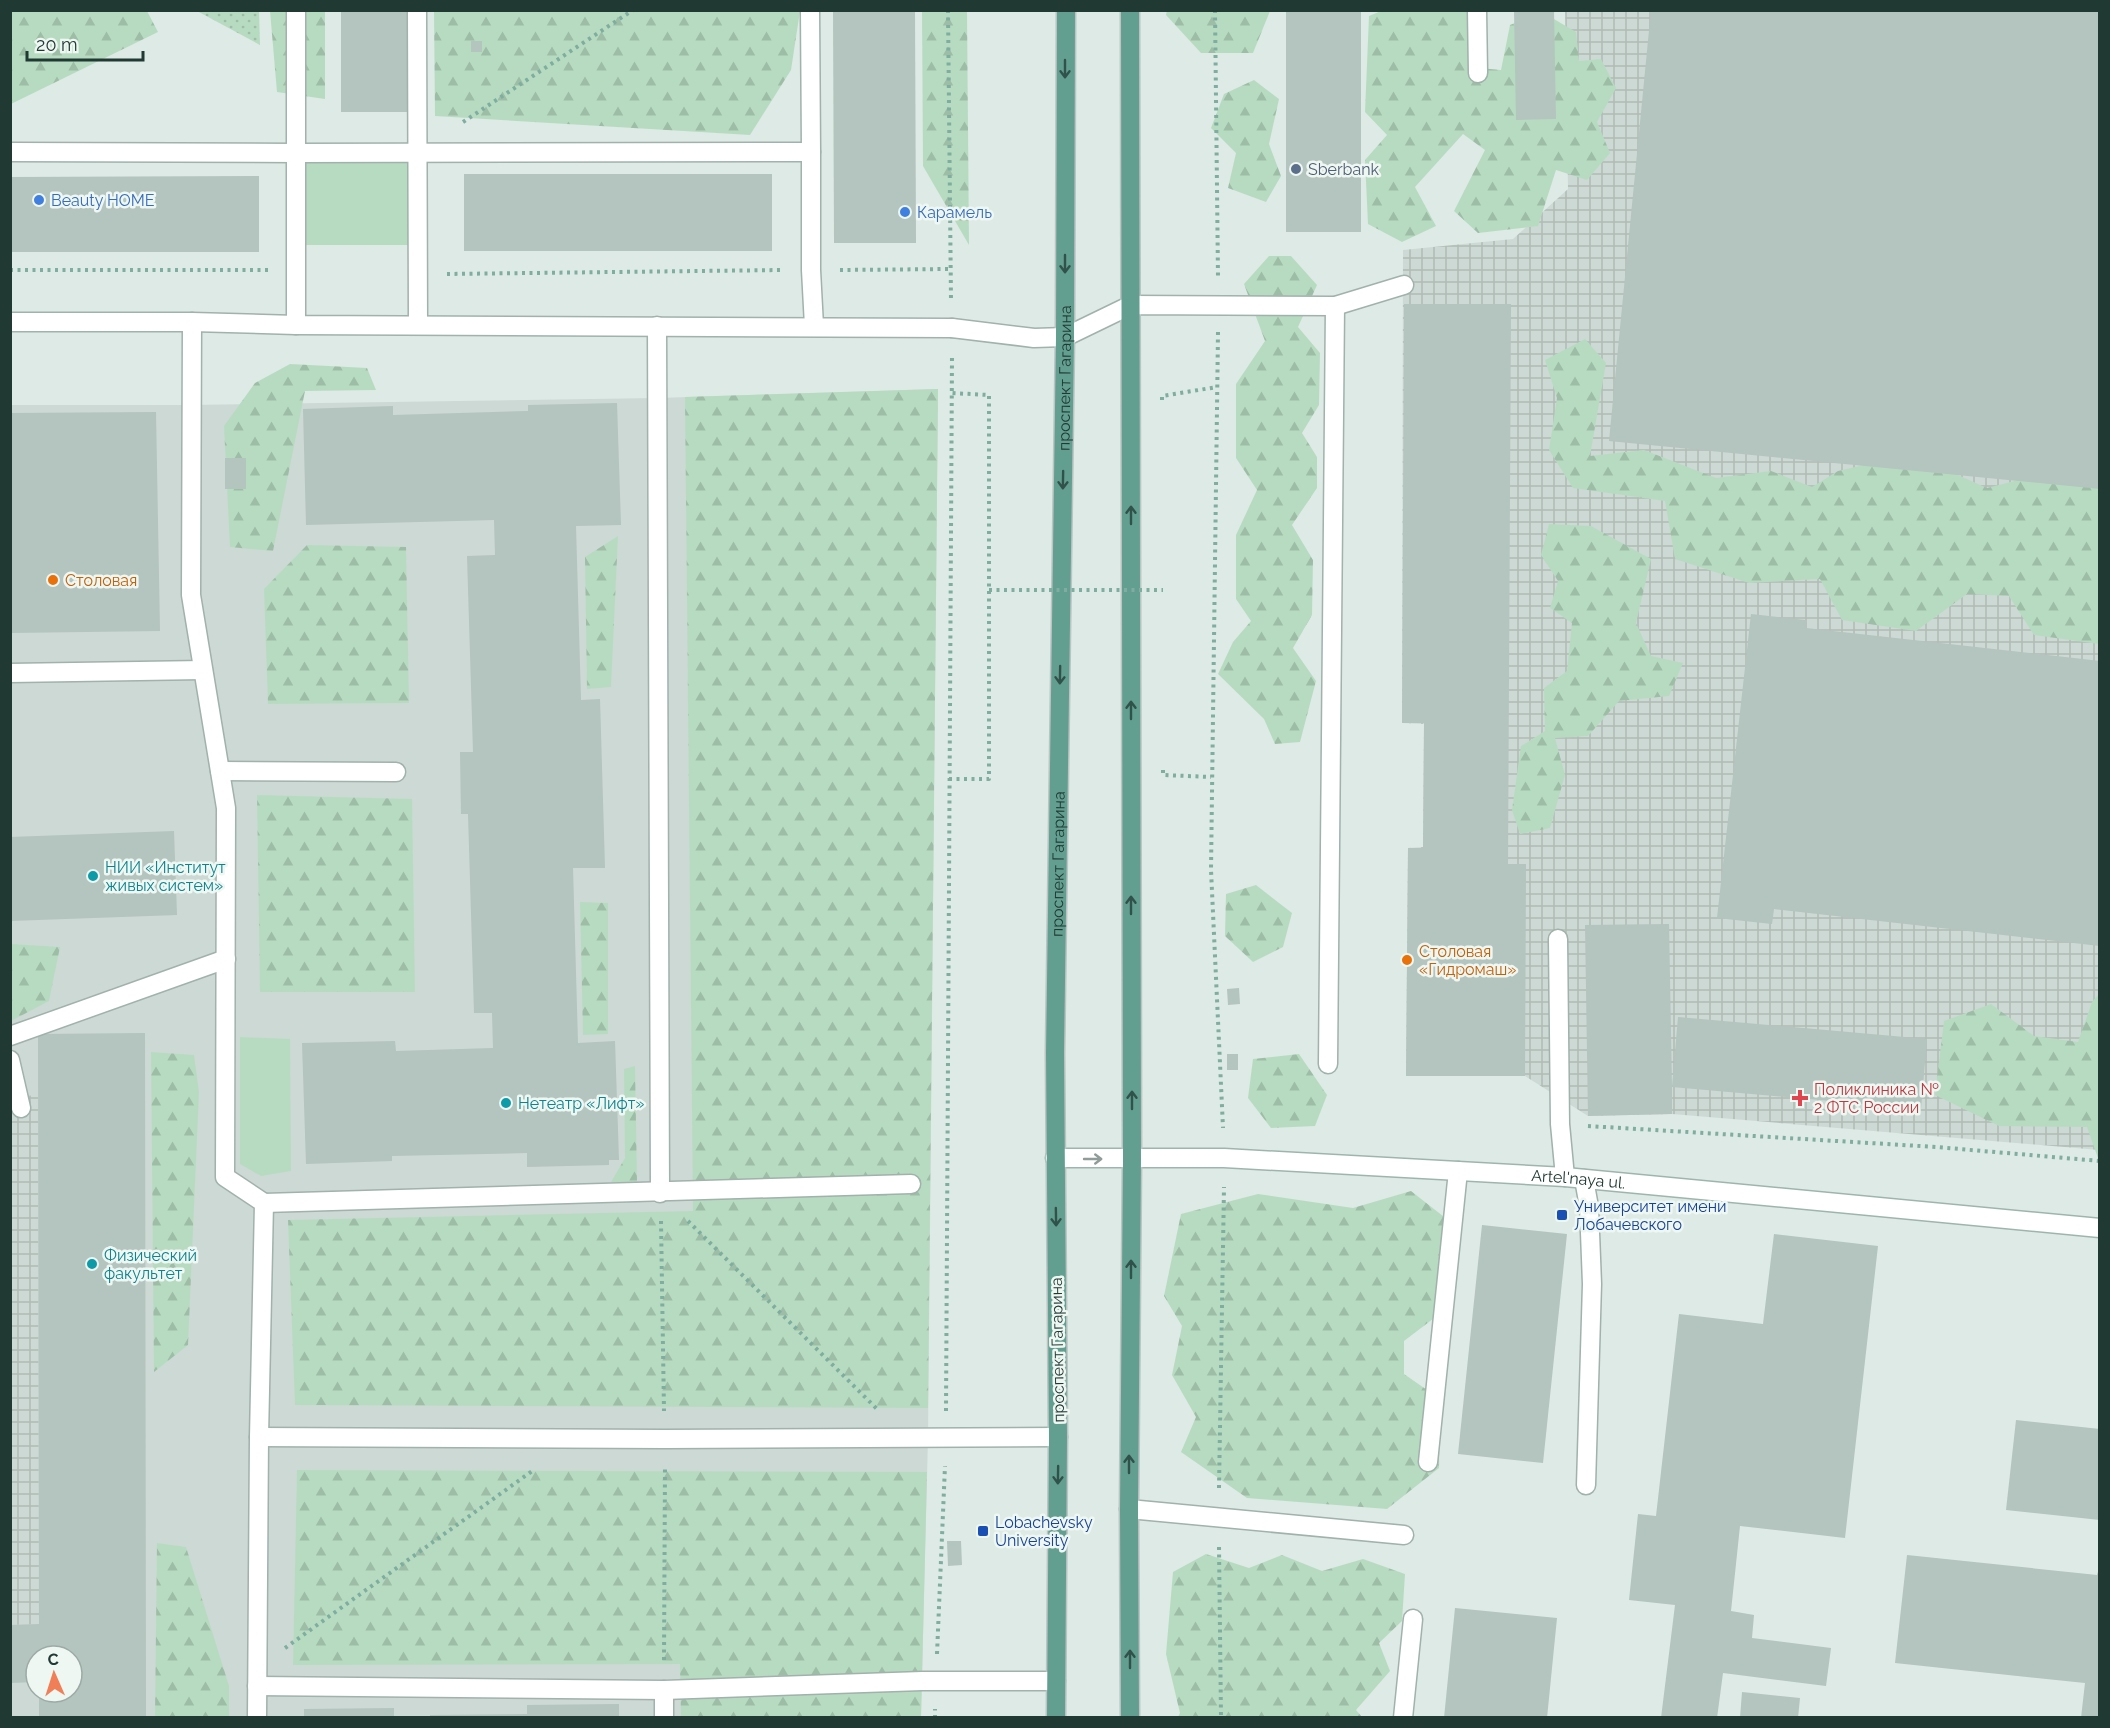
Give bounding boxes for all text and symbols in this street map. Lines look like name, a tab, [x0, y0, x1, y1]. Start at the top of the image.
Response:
scale bar	[27, 24, 142, 62]
text: 20 m	[36, 34, 78, 55]
one-way arrow	[1059, 58, 1071, 78]
place label: Sberbank	[1308, 160, 1380, 179]
marker: Sberbank	[1289, 162, 1303, 176]
place label: Beauty HOME	[51, 191, 155, 210]
marker: Beauty HOME	[32, 193, 46, 207]
place label: Карамель	[917, 203, 992, 222]
marker: Карамель	[898, 205, 912, 219]
one-way arrow	[1059, 253, 1071, 273]
street label: проспект Гагарина	[1054, 305, 1075, 451]
one-way arrow	[1057, 469, 1069, 489]
one-way arrow	[1125, 506, 1137, 526]
place label: Столовая	[65, 571, 137, 590]
marker: Столовая	[46, 573, 60, 587]
one-way arrow	[1054, 664, 1066, 684]
one-way arrow	[1125, 701, 1137, 721]
street label: проспект Гагарина	[1048, 791, 1069, 937]
place label: НИИ «Институт живых систем»	[105, 858, 226, 895]
marker: НИИ «Институт живых систем»	[86, 869, 100, 883]
one-way arrow	[1125, 896, 1137, 916]
place label: Столовая «Гидромаш»	[1419, 942, 1516, 979]
marker: Столовая «Гидромаш»	[1400, 953, 1414, 967]
place label: Поликлиника № 2 ФТС России	[1814, 1080, 1939, 1117]
marker: Поликлиника № 2 ФТС России	[1791, 1089, 1809, 1107]
one-way arrow	[1126, 1091, 1138, 1111]
place label: Нетеатр «Лифт»	[518, 1094, 644, 1113]
marker: Нетеатр «Лифт»	[499, 1096, 513, 1110]
one-way arrow	[1083, 1153, 1103, 1164]
street label: Artel'naya ul.	[1531, 1166, 1626, 1193]
place label: Университет имени Лобачевского	[1574, 1197, 1726, 1234]
one-way arrow	[1050, 1206, 1061, 1226]
marker: Университет имени Лобачевского	[1555, 1208, 1569, 1222]
place label: Физический факультет	[104, 1246, 197, 1283]
marker: Физический факультет	[85, 1257, 99, 1271]
one-way arrow	[1125, 1260, 1137, 1280]
street label: проспект Гагарина	[1047, 1277, 1068, 1423]
one-way arrow	[1123, 1455, 1135, 1475]
one-way arrow	[1052, 1464, 1063, 1484]
place label: Lobachevsky University	[995, 1513, 1093, 1550]
marker: Lobachevsky University	[976, 1524, 990, 1538]
north arrow	[24, 1644, 84, 1704]
text: С	[47, 1650, 59, 1669]
one-way arrow	[1124, 1650, 1136, 1670]

